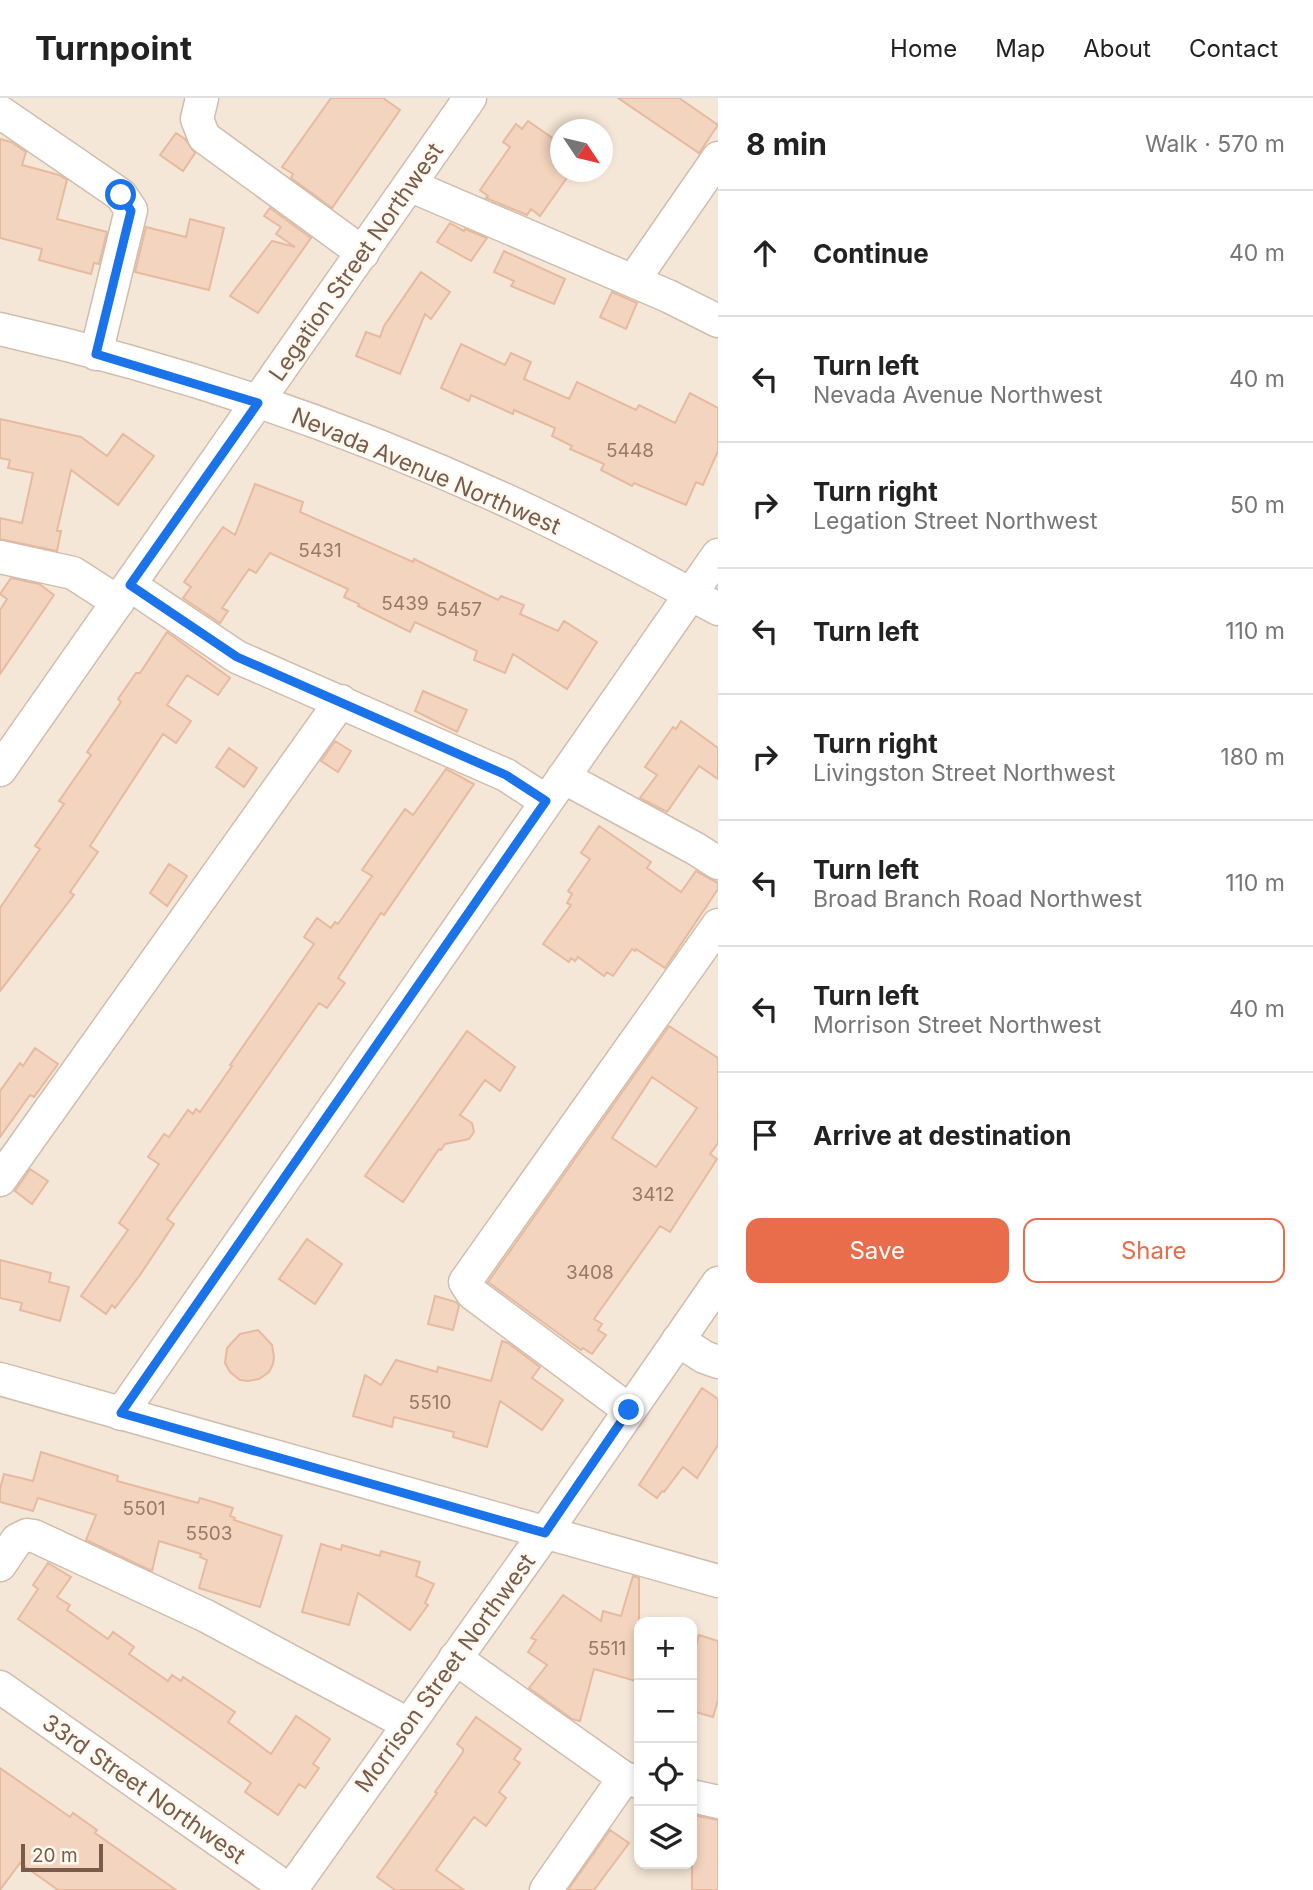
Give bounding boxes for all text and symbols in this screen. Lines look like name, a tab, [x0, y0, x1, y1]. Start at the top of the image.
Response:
text: Turnpoint	[35, 28, 192, 68]
text: Home	[890, 34, 957, 63]
text: Map	[995, 34, 1045, 63]
text: About	[1083, 34, 1151, 63]
text: Contact	[1189, 34, 1278, 63]
north arrow	[550, 119, 613, 182]
text: 8 min	[746, 126, 827, 162]
text: Walk · 570 m	[1145, 130, 1285, 158]
street label: Legation Street Northwest	[263, 137, 449, 387]
route start	[105, 179, 136, 210]
icon: ahead	[746, 234, 784, 272]
text: Continue	[813, 238, 929, 269]
text: 40 m	[1229, 239, 1285, 267]
text: Turn left	[813, 350, 919, 381]
icon: left	[746, 360, 784, 398]
text: 40 m	[1229, 365, 1285, 393]
text: Nevada Avenue Northwest	[813, 381, 1103, 409]
street label: Nevada Avenue Northwest	[287, 402, 565, 541]
house number: 5448	[606, 439, 654, 462]
text: Turn right	[813, 476, 938, 507]
icon: right	[746, 486, 784, 524]
text: 50 m	[1230, 491, 1285, 519]
text: Legation Street Northwest	[813, 507, 1098, 535]
house number: 5431	[298, 539, 342, 562]
house number: 5439	[381, 592, 429, 615]
house number: 5457	[436, 598, 482, 621]
icon: left	[746, 612, 784, 650]
text: Turn left	[813, 616, 919, 647]
text: 110 m	[1225, 617, 1285, 645]
text: Turn right	[813, 728, 938, 759]
icon: right	[746, 738, 784, 776]
text: 180 m	[1220, 743, 1285, 771]
text: Livingston Street Northwest	[813, 759, 1115, 787]
text: Turn left	[813, 854, 919, 885]
icon: left	[746, 864, 784, 902]
text: 110 m	[1225, 869, 1285, 897]
text: Broad Branch Road Northwest	[813, 885, 1142, 913]
text: Turn left	[813, 980, 919, 1011]
icon: left	[746, 990, 784, 1028]
text: 40 m	[1229, 995, 1285, 1023]
text: Morrison Street Northwest	[813, 1011, 1101, 1039]
icon: arrive	[746, 1116, 784, 1154]
text: Arrive at destination	[813, 1120, 1072, 1151]
house number: 3412	[632, 1183, 674, 1206]
button: Save	[746, 1218, 1009, 1283]
button: Share	[1023, 1218, 1285, 1283]
house number: 3408	[566, 1261, 614, 1284]
house number: 5510	[409, 1391, 451, 1414]
route end	[613, 1394, 644, 1425]
house number: 5501	[123, 1497, 165, 1520]
house number: 5503	[186, 1522, 232, 1545]
street label: Morrison Street Northwest	[349, 1548, 541, 1798]
map controls	[634, 1617, 697, 1869]
button: +	[634, 1617, 697, 1680]
house number: 5511	[588, 1637, 626, 1660]
button: −	[634, 1680, 697, 1743]
street label: 33rd Street Northwest	[37, 1708, 251, 1870]
button: locate	[634, 1743, 697, 1806]
button: layers	[634, 1806, 697, 1869]
scale bar	[21, 1841, 103, 1873]
text: 20 m	[32, 1844, 78, 1867]

